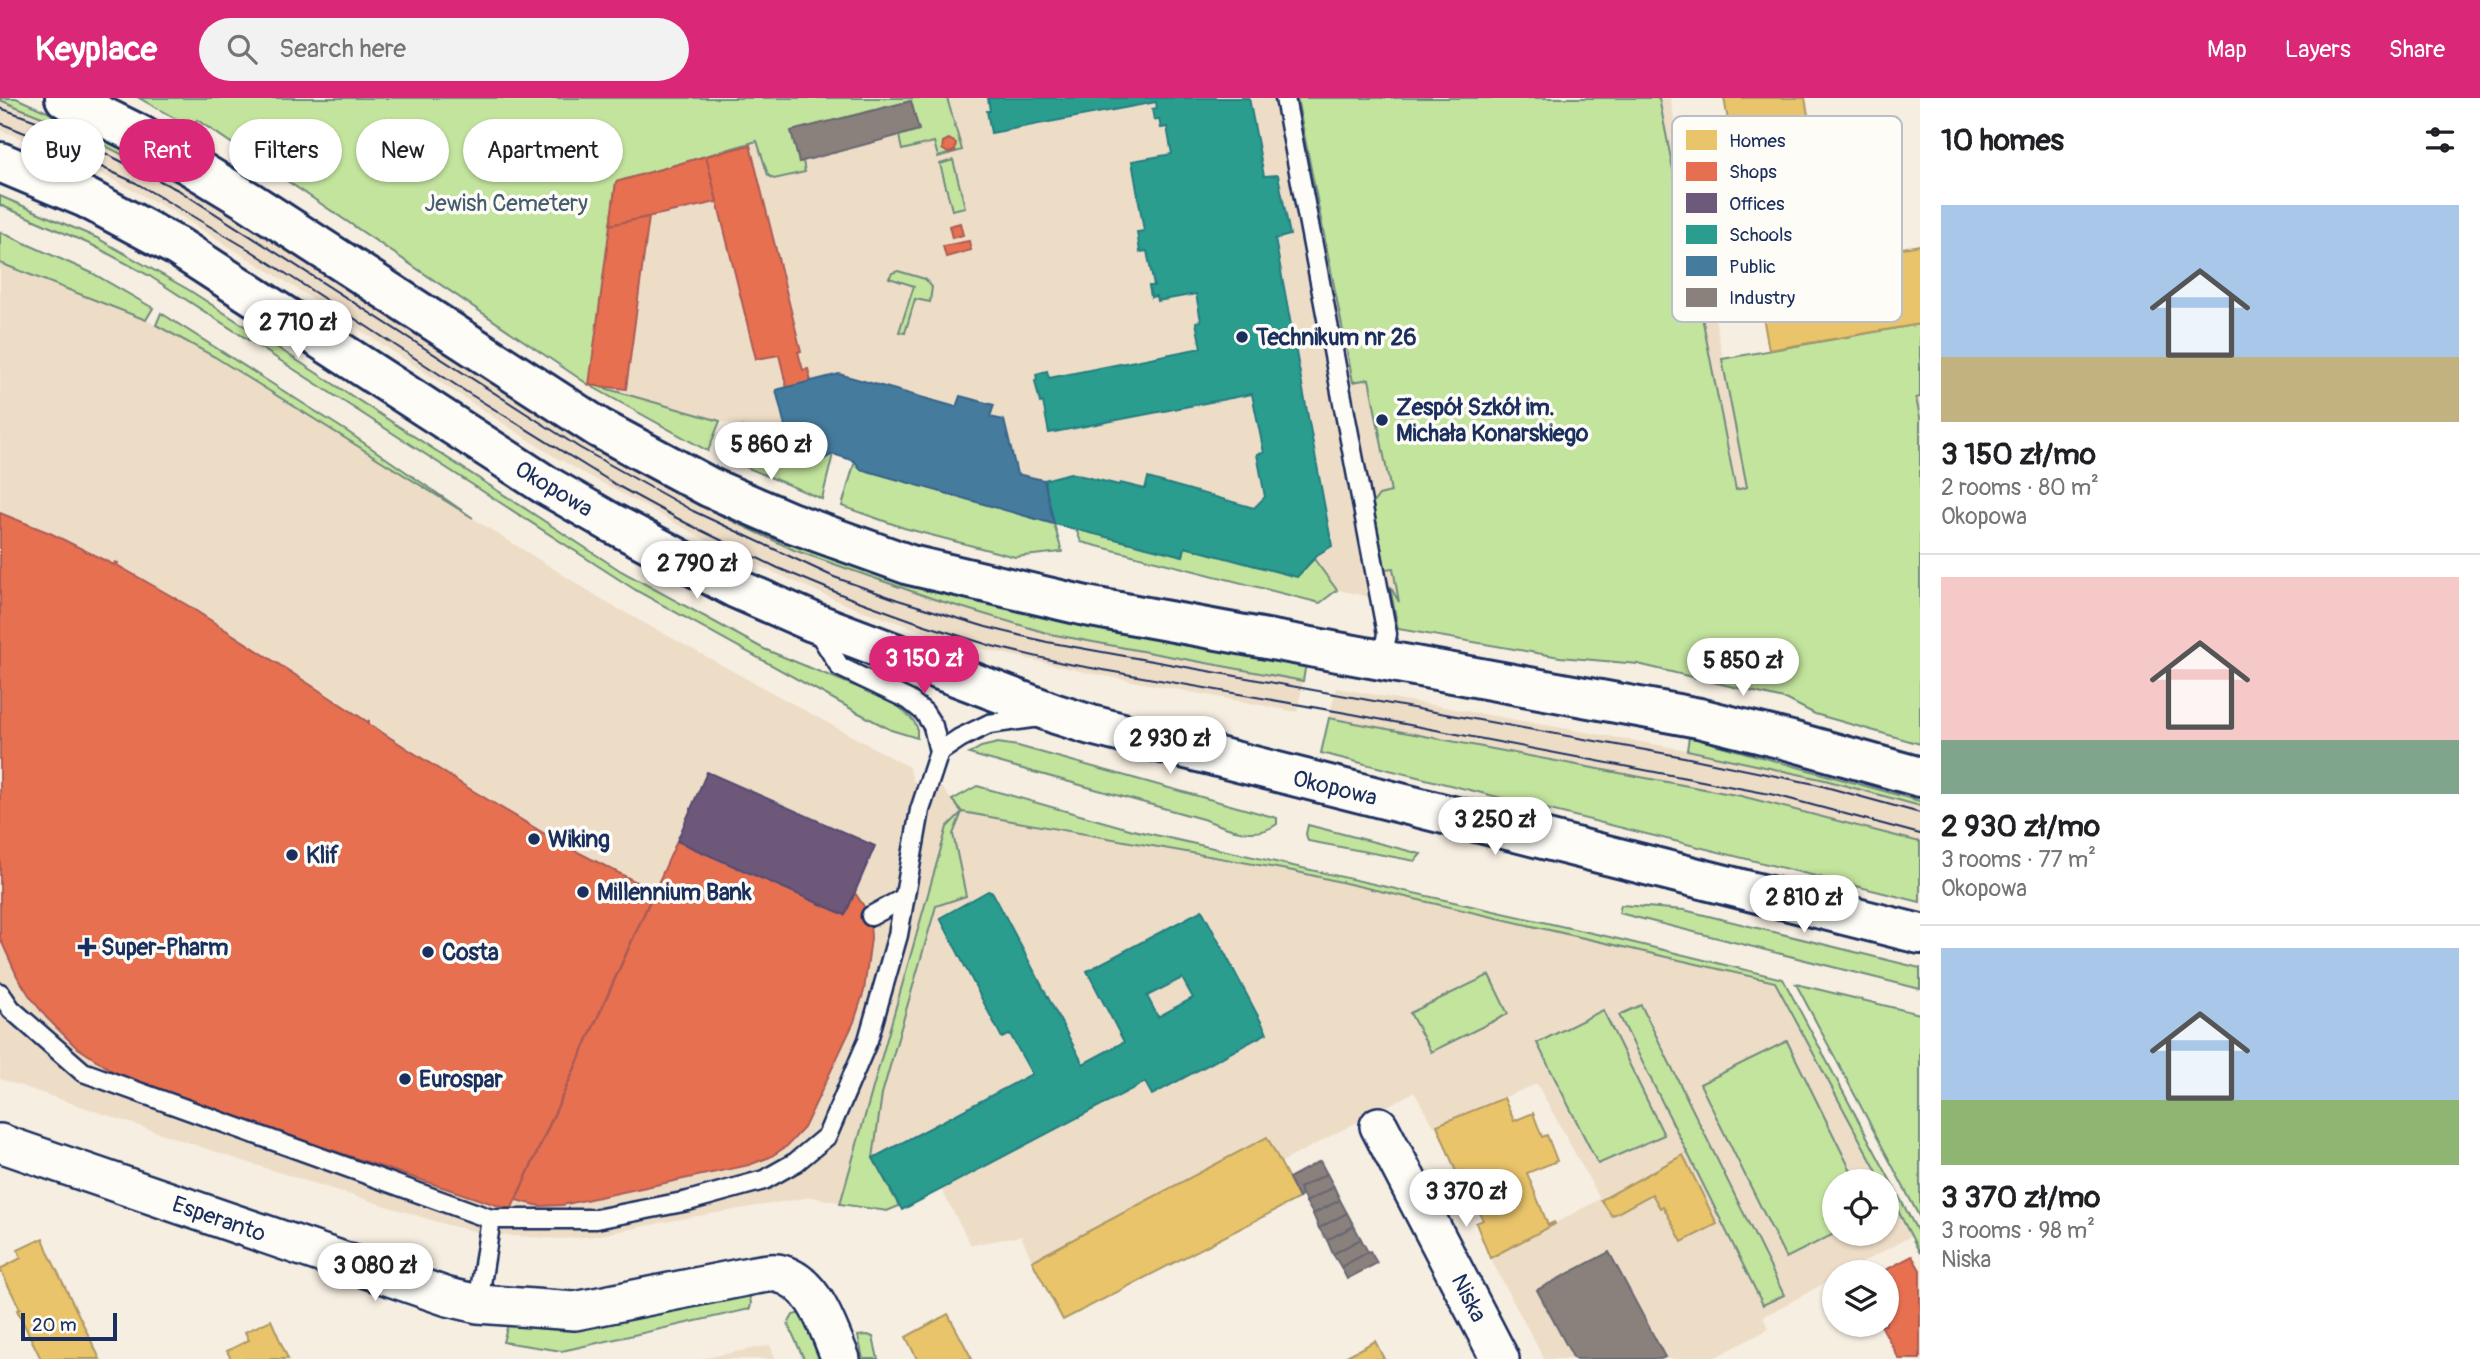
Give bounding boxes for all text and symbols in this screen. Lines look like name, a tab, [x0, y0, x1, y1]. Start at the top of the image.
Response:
search box	[199, 18, 689, 81]
text: Keyplace	[35, 29, 157, 70]
icon: search	[223, 30, 261, 68]
text: Search here	[279, 33, 406, 65]
text: Map	[2207, 35, 2247, 64]
text: Layers	[2285, 35, 2351, 64]
text: Share	[2389, 35, 2445, 64]
legend	[1672, 116, 1902, 322]
chip: Buy	[21, 119, 105, 182]
chip: Rent	[119, 119, 215, 182]
chip: Filters	[229, 119, 342, 182]
chip: New	[356, 119, 449, 182]
chip: Apartment	[463, 119, 623, 182]
icon: filters	[2421, 121, 2459, 159]
text: 10 homes	[1941, 122, 2064, 159]
text: Homes	[1729, 129, 1786, 153]
text: Shops	[1729, 160, 1777, 184]
park label: Jewish Cemetery	[424, 189, 588, 218]
text: Offices	[1729, 192, 1785, 216]
text: Schools	[1729, 223, 1793, 247]
icon: home	[2137, 250, 2263, 376]
text: Public	[1729, 255, 1776, 279]
text: Industry	[1729, 286, 1795, 310]
pin: 2 710 zł	[226, 300, 370, 360]
text: 2 710 zł	[259, 308, 337, 337]
place label: Technikum nr 26	[1255, 323, 1417, 352]
marker: Technikum nr 26	[1234, 329, 1250, 345]
place label: Zespół Szkół im. Michała Konarskiego	[1396, 393, 1589, 448]
marker: Zespół Szkół im. Michała Konarskiego	[1374, 412, 1390, 428]
pin: 5 860 zł	[699, 422, 843, 482]
text: 5 860 zł	[731, 430, 811, 459]
text: 3 150 zł/mo	[1941, 436, 2096, 473]
street label: Okopowa	[510, 454, 598, 524]
text: 2 rooms · 80 m²	[1941, 473, 2099, 502]
text: Okopowa	[1941, 502, 2027, 531]
pin: 2 790 zł	[625, 542, 769, 601]
text: 2 790 zł	[657, 549, 737, 578]
icon: home	[2137, 622, 2263, 748]
pin: 3 150 zł	[852, 636, 996, 696]
pin: 5 850 zł	[1671, 638, 1815, 698]
text: 3 150 zł	[885, 644, 963, 673]
text: 5 850 zł	[1703, 646, 1783, 675]
pin: 2 930 zł	[1098, 716, 1242, 776]
text: 2 930 zł	[1130, 724, 1210, 753]
street label: Okopowa	[1290, 764, 1380, 812]
pin: 3 250 zł	[1423, 798, 1567, 857]
text: 3 250 zł	[1454, 805, 1536, 834]
text: 2 930 zł/mo	[1941, 808, 2100, 845]
place label: Wiking	[548, 825, 610, 854]
marker: Wiking	[526, 831, 542, 847]
place label: Klif	[306, 841, 339, 870]
text: 3 rooms · 77 m²	[1941, 845, 2096, 874]
marker: Klif	[284, 847, 300, 863]
text: Okopowa	[1941, 874, 2027, 903]
pin: 2 810 zł	[1732, 876, 1876, 935]
place label: Millennium Bank	[597, 878, 752, 907]
text: 2 810 zł	[1766, 883, 1842, 912]
marker: Millennium Bank	[575, 884, 591, 900]
place label: Super-Pharm	[101, 933, 229, 962]
place label: Costa	[442, 938, 499, 967]
marker: Super-Pharm	[79, 939, 95, 955]
marker: Costa	[420, 944, 436, 960]
icon: home	[2137, 993, 2263, 1119]
place label: Eurospar	[419, 1065, 503, 1094]
marker: Eurospar	[397, 1071, 413, 1087]
map controls	[1822, 1169, 1899, 1337]
button: locate	[1822, 1169, 1899, 1246]
pin: 3 370 zł	[1394, 1170, 1538, 1229]
text: 3 370 zł	[1425, 1177, 1507, 1206]
text: 3 370 zł/mo	[1941, 1179, 2100, 1216]
street label: Esperanto	[168, 1189, 270, 1249]
text: 3 rooms · 98 m²	[1941, 1216, 2095, 1245]
pin: 3 080 zł	[303, 1244, 447, 1303]
text: Niska	[1941, 1245, 1991, 1274]
text: 3 080 zł	[333, 1251, 417, 1280]
button: layers	[1822, 1260, 1899, 1337]
street label: Niska	[1445, 1269, 1493, 1327]
scale bar	[21, 1310, 117, 1342]
text: 20 m	[32, 1313, 77, 1337]

